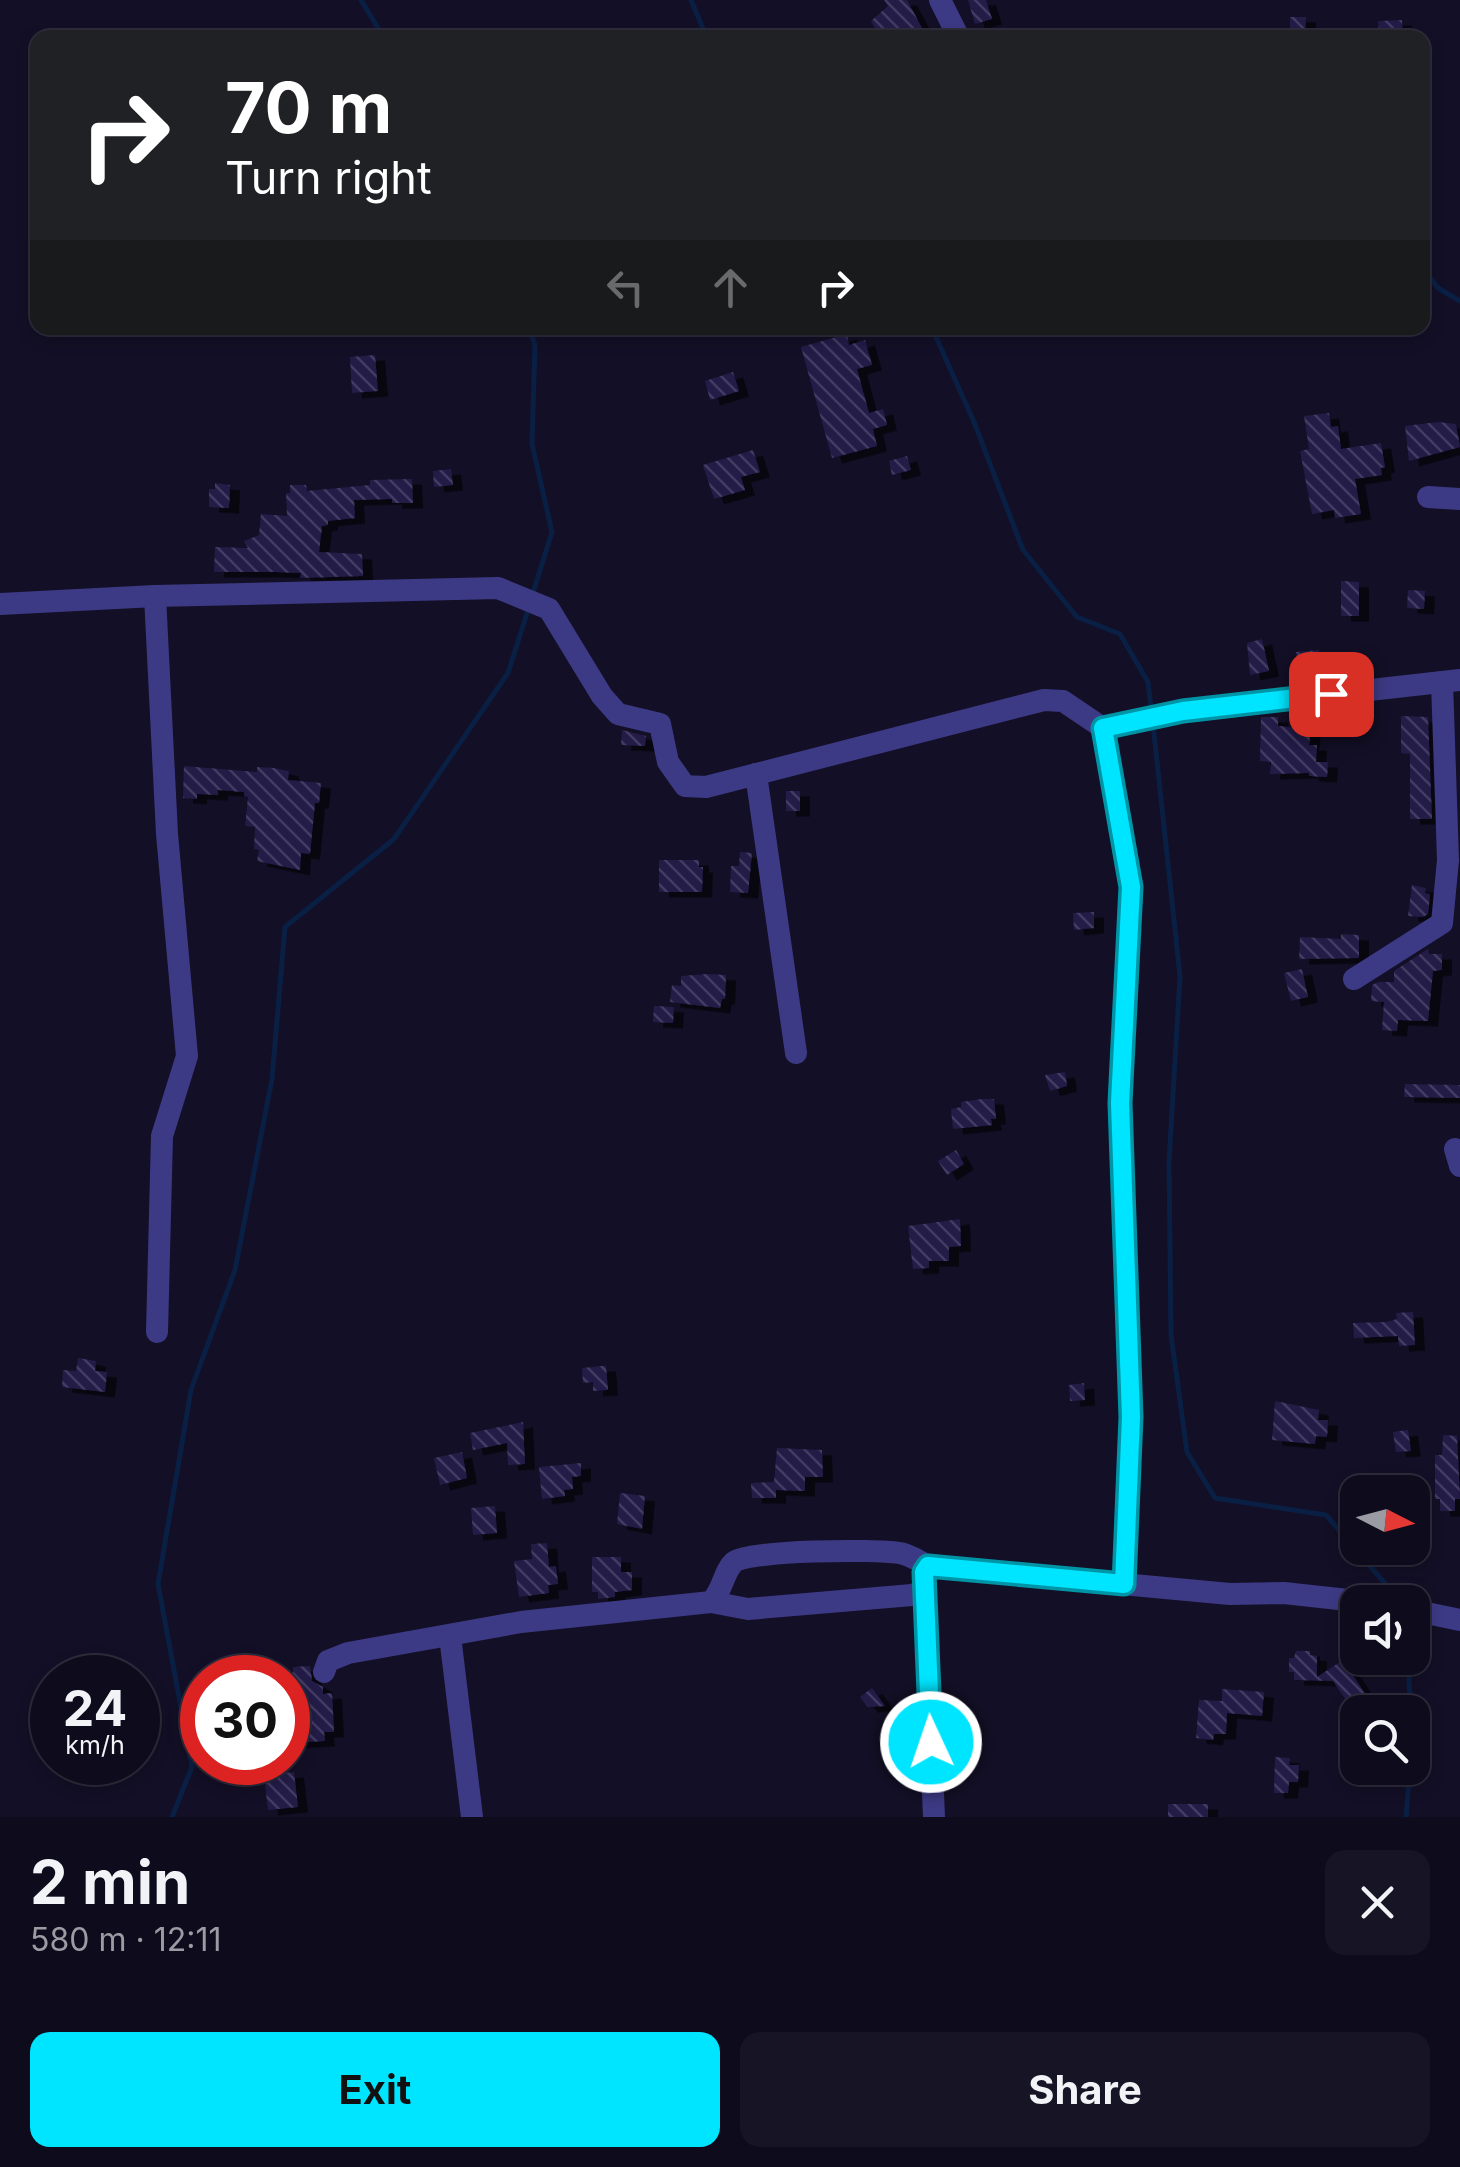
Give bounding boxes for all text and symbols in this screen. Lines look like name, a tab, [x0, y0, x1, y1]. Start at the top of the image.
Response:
text: 70 m	[225, 65, 392, 150]
icon: right	[60, 70, 190, 200]
text: Turn right	[225, 150, 432, 205]
icon: left	[598, 260, 653, 315]
icon: ahead	[703, 260, 758, 315]
icon: right	[808, 260, 863, 315]
pin	[1289, 652, 1374, 737]
icon: arrive	[1304, 667, 1359, 722]
north arrow	[1340, 1475, 1430, 1565]
map controls	[1340, 1475, 1430, 1785]
button: sound	[1340, 1585, 1430, 1675]
speed limit sign: 30	[180, 1655, 310, 1785]
text: 24	[63, 1678, 127, 1738]
position arrow	[879, 1690, 983, 1794]
button: search	[1340, 1695, 1430, 1785]
text: km/h	[65, 1730, 125, 1760]
text: 2 min	[30, 1846, 190, 1918]
button: close	[1325, 1850, 1430, 1955]
text: 580 m · 12:11	[30, 1920, 221, 1959]
button: Exit	[30, 2032, 720, 2147]
button: Share	[740, 2032, 1430, 2147]

